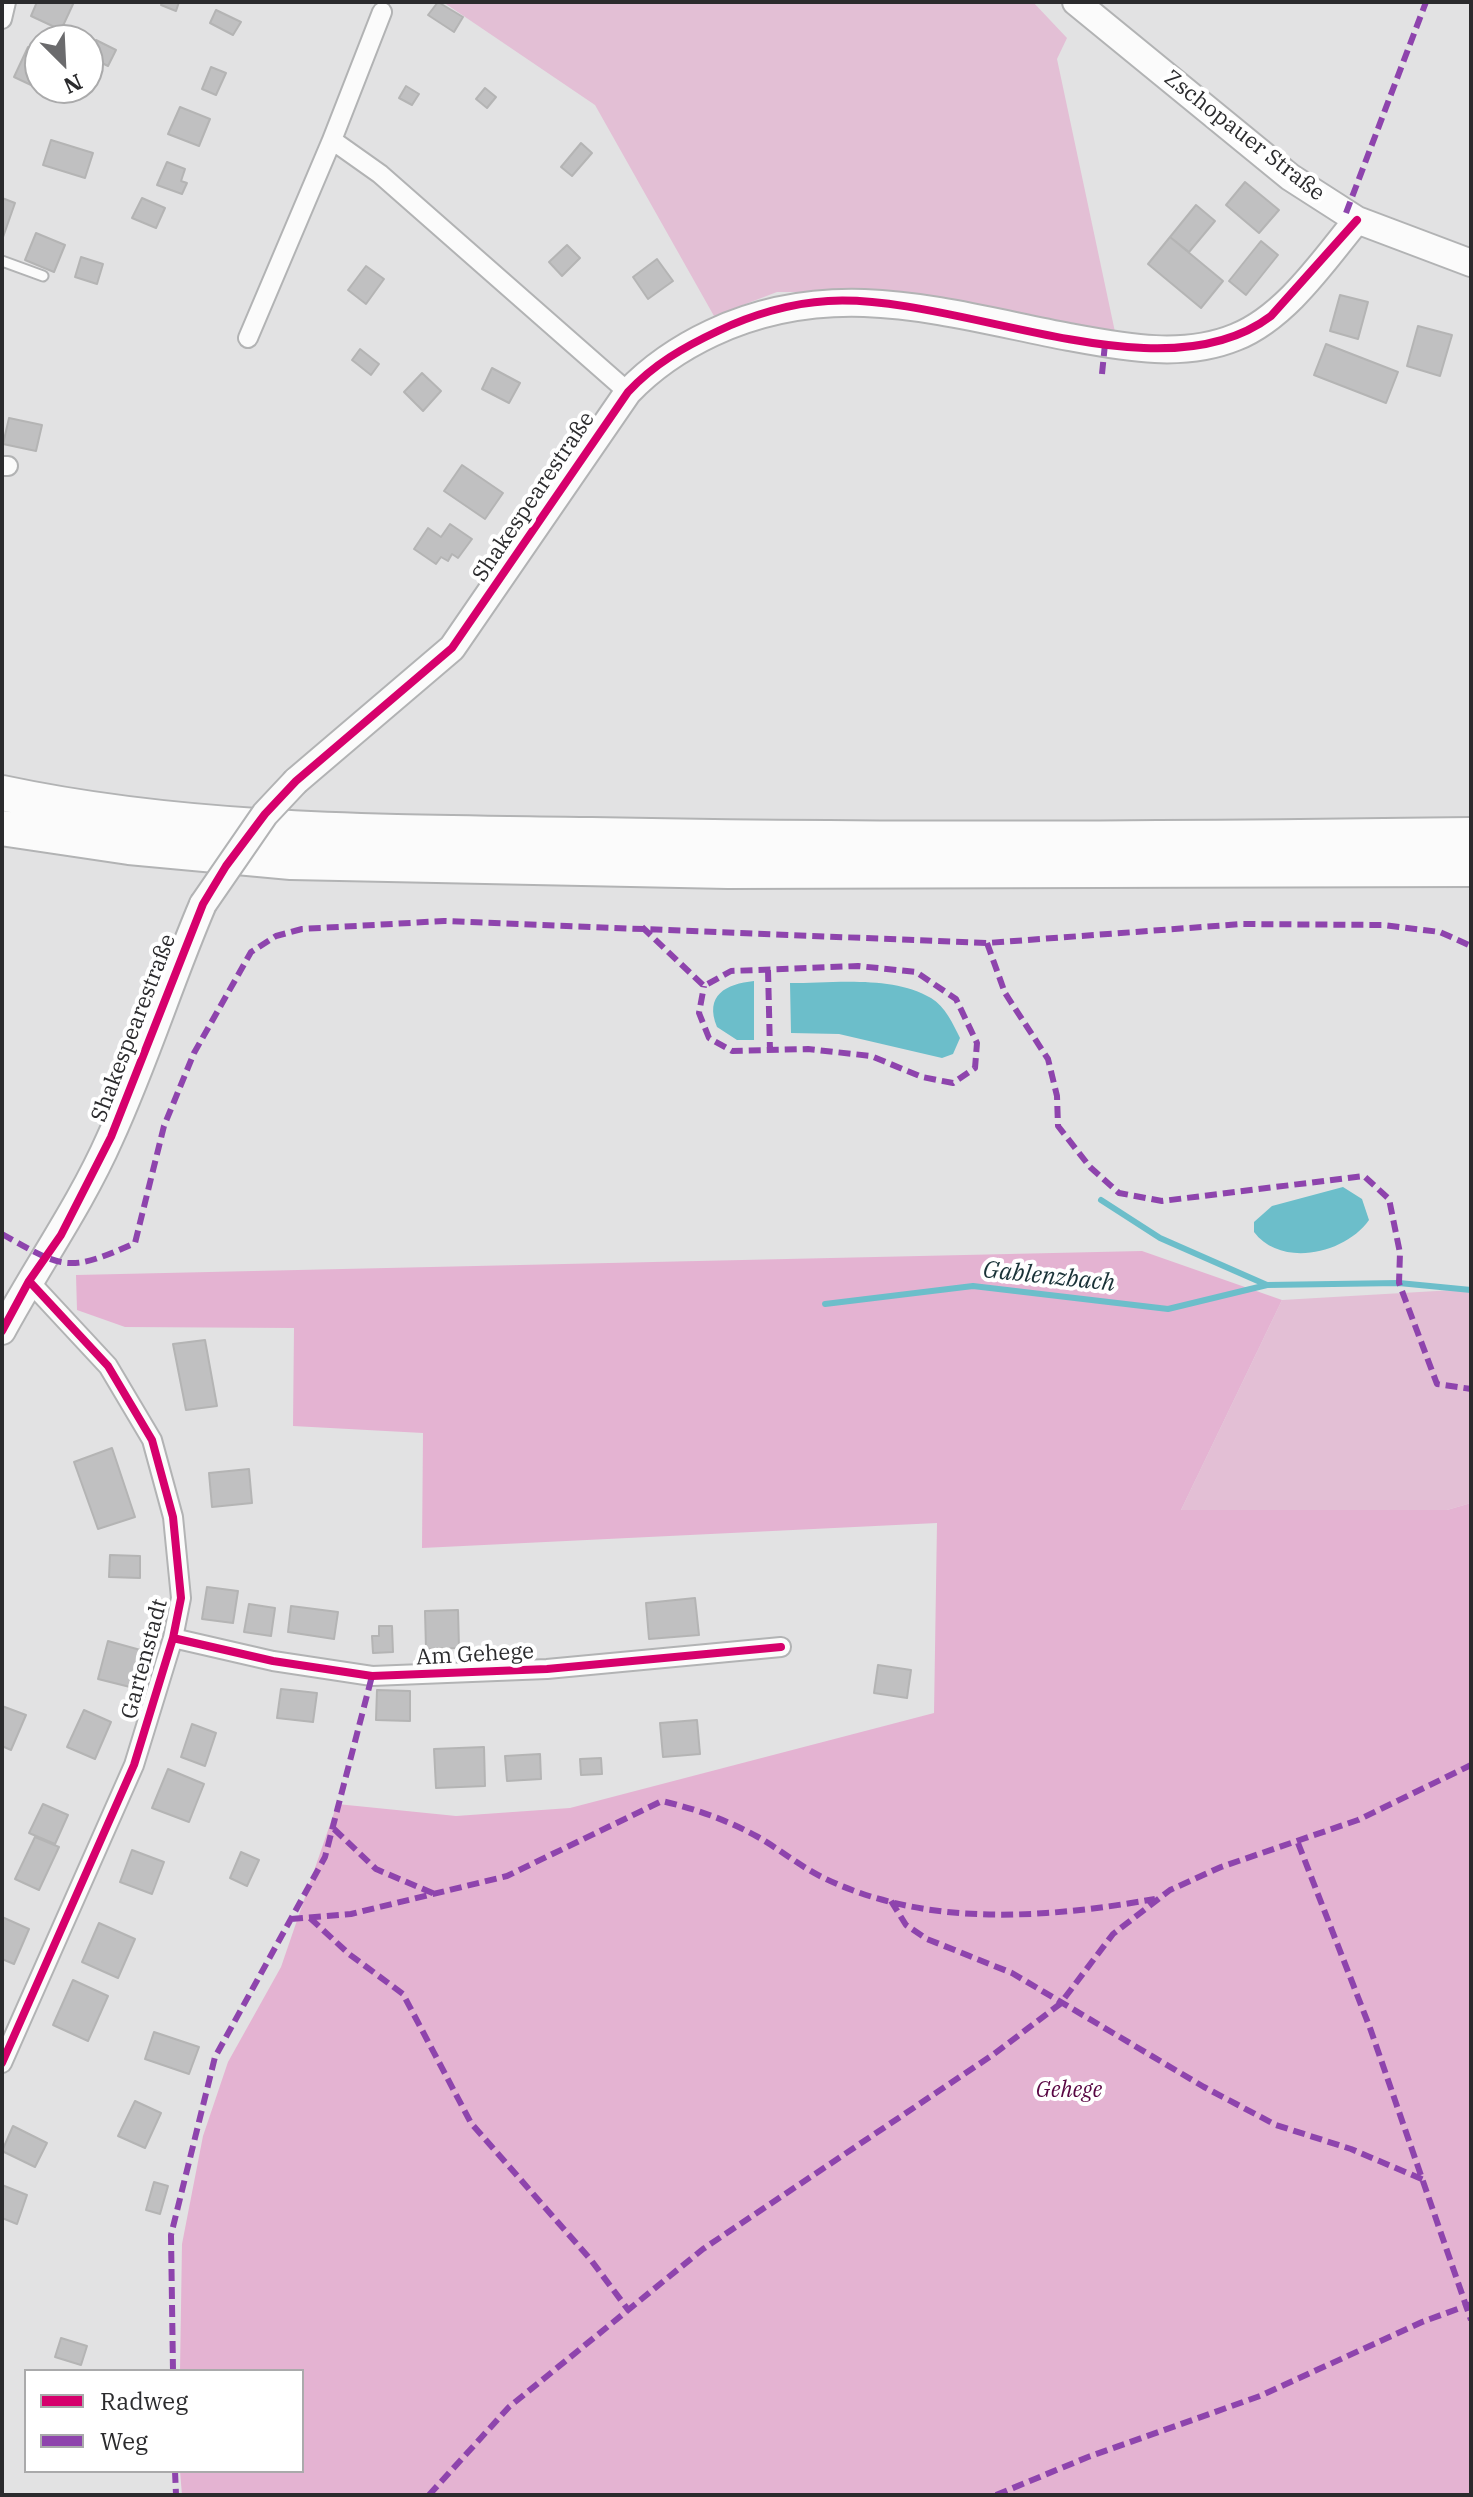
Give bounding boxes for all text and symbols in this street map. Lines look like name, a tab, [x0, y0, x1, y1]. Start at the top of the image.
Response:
north arrow	[24, 24, 104, 104]
street label: Zschopauer Straße	[1158, 65, 1330, 207]
text: N	[59, 68, 87, 101]
street label: Shakespearestraße	[467, 407, 601, 587]
street label: Shakespearestraße	[86, 930, 182, 1126]
water label: Gablenzbach	[982, 1256, 1116, 1298]
street label: Gartenstadt	[116, 1596, 174, 1722]
street label: Am Gehege	[415, 1639, 535, 1671]
park label: Gehege	[1036, 2078, 1102, 2104]
legend	[24, 2369, 304, 2473]
text: Radweg	[100, 2385, 188, 2417]
text: Weg	[100, 2425, 148, 2457]

